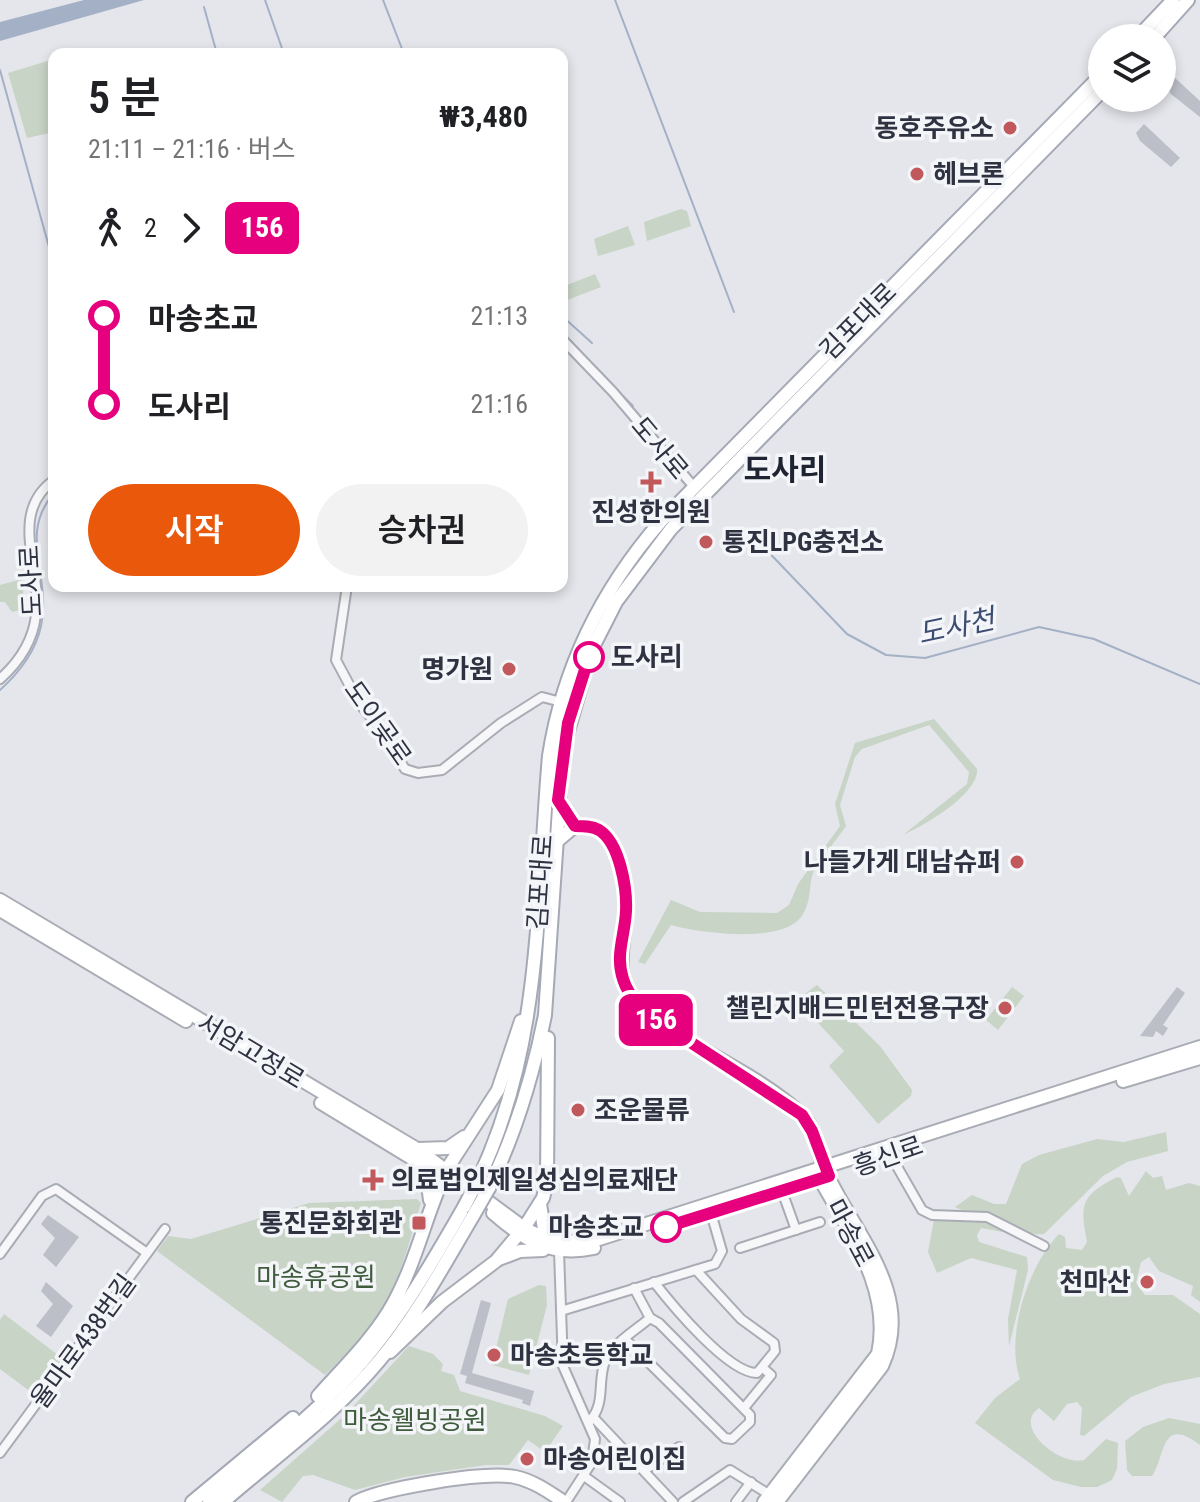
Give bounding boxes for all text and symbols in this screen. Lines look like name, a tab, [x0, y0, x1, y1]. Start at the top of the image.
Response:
map controls	[1088, 24, 1176, 112]
button: layers	[1088, 24, 1176, 112]
text: 5 분	[88, 72, 161, 124]
text: ₩3,480	[439, 99, 528, 134]
place label: 동호주유소	[874, 113, 994, 143]
marker: 동호주유소	[1001, 119, 1019, 137]
text: 21:11 – 21:16 · 버스	[88, 134, 296, 164]
place label: 헤브론	[933, 159, 1005, 189]
marker: 헤브론	[908, 165, 926, 183]
icon: walk	[88, 206, 132, 250]
icon: forward	[169, 206, 213, 250]
text: 156	[241, 211, 283, 244]
text: 2	[144, 213, 157, 243]
street label: 김포대로	[814, 277, 902, 365]
text: 마송초교	[148, 301, 258, 336]
text: 21:13	[471, 301, 528, 331]
text: 도사리	[148, 389, 231, 424]
text: 21:16	[471, 389, 528, 419]
street label: 도사로	[625, 411, 695, 485]
district label: 도사리	[744, 452, 826, 487]
marker: 진성한의원	[640, 471, 662, 493]
button: 시작	[88, 484, 300, 576]
button: 승차권	[316, 484, 528, 576]
place label: 진성한의원	[591, 497, 711, 527]
place label: 통진LPG충전소	[722, 527, 884, 557]
marker: 통진LPG충전소	[697, 533, 715, 551]
street label: 도사로	[14, 544, 48, 618]
water label: 도사천	[915, 602, 1000, 651]
marker: 도사리	[574, 642, 604, 672]
place label: 도사리	[611, 642, 683, 672]
place label: 명가원	[421, 654, 493, 684]
marker: 명가원	[500, 660, 518, 678]
street label: 도이곶로	[338, 675, 418, 771]
street label: 김포대로	[522, 833, 558, 931]
place label: 나들가게 대남슈퍼	[804, 847, 1001, 877]
marker: 나들가게 대남슈퍼	[1008, 853, 1026, 871]
place label: 챌린지배드민턴전용구장	[726, 993, 989, 1023]
line badge: 156	[610, 994, 702, 1046]
marker: 챌린지배드민턴전용구장	[996, 999, 1014, 1017]
text: 156	[635, 1003, 677, 1036]
street label: 서암고정로	[192, 1007, 310, 1095]
place label: 조운물류	[594, 1095, 690, 1125]
marker: 조운물류	[569, 1101, 587, 1119]
street label: 흥신로	[849, 1130, 927, 1182]
place label: 의료법인제일성심의료재단	[391, 1165, 678, 1195]
marker: 의료법인제일성심의료재단	[362, 1169, 384, 1191]
street label: 마송로	[820, 1194, 880, 1272]
place label: 통진문화회관	[259, 1208, 403, 1238]
place label: 마송초교	[548, 1212, 644, 1242]
marker: 마송초교	[651, 1212, 681, 1242]
marker: 통진문화회관	[410, 1214, 428, 1232]
park label: 마송휴공원	[256, 1262, 376, 1292]
place label: 천마산	[1059, 1267, 1131, 1297]
street label: 율마로438번길	[24, 1268, 142, 1414]
marker: 천마산	[1138, 1273, 1156, 1291]
place label: 마송초등학교	[510, 1340, 654, 1370]
marker: 마송초등학교	[485, 1346, 503, 1364]
park label: 마송웰빙공원	[343, 1405, 487, 1435]
place label: 마송어린이집	[543, 1444, 687, 1474]
marker: 마송어린이집	[518, 1450, 536, 1468]

